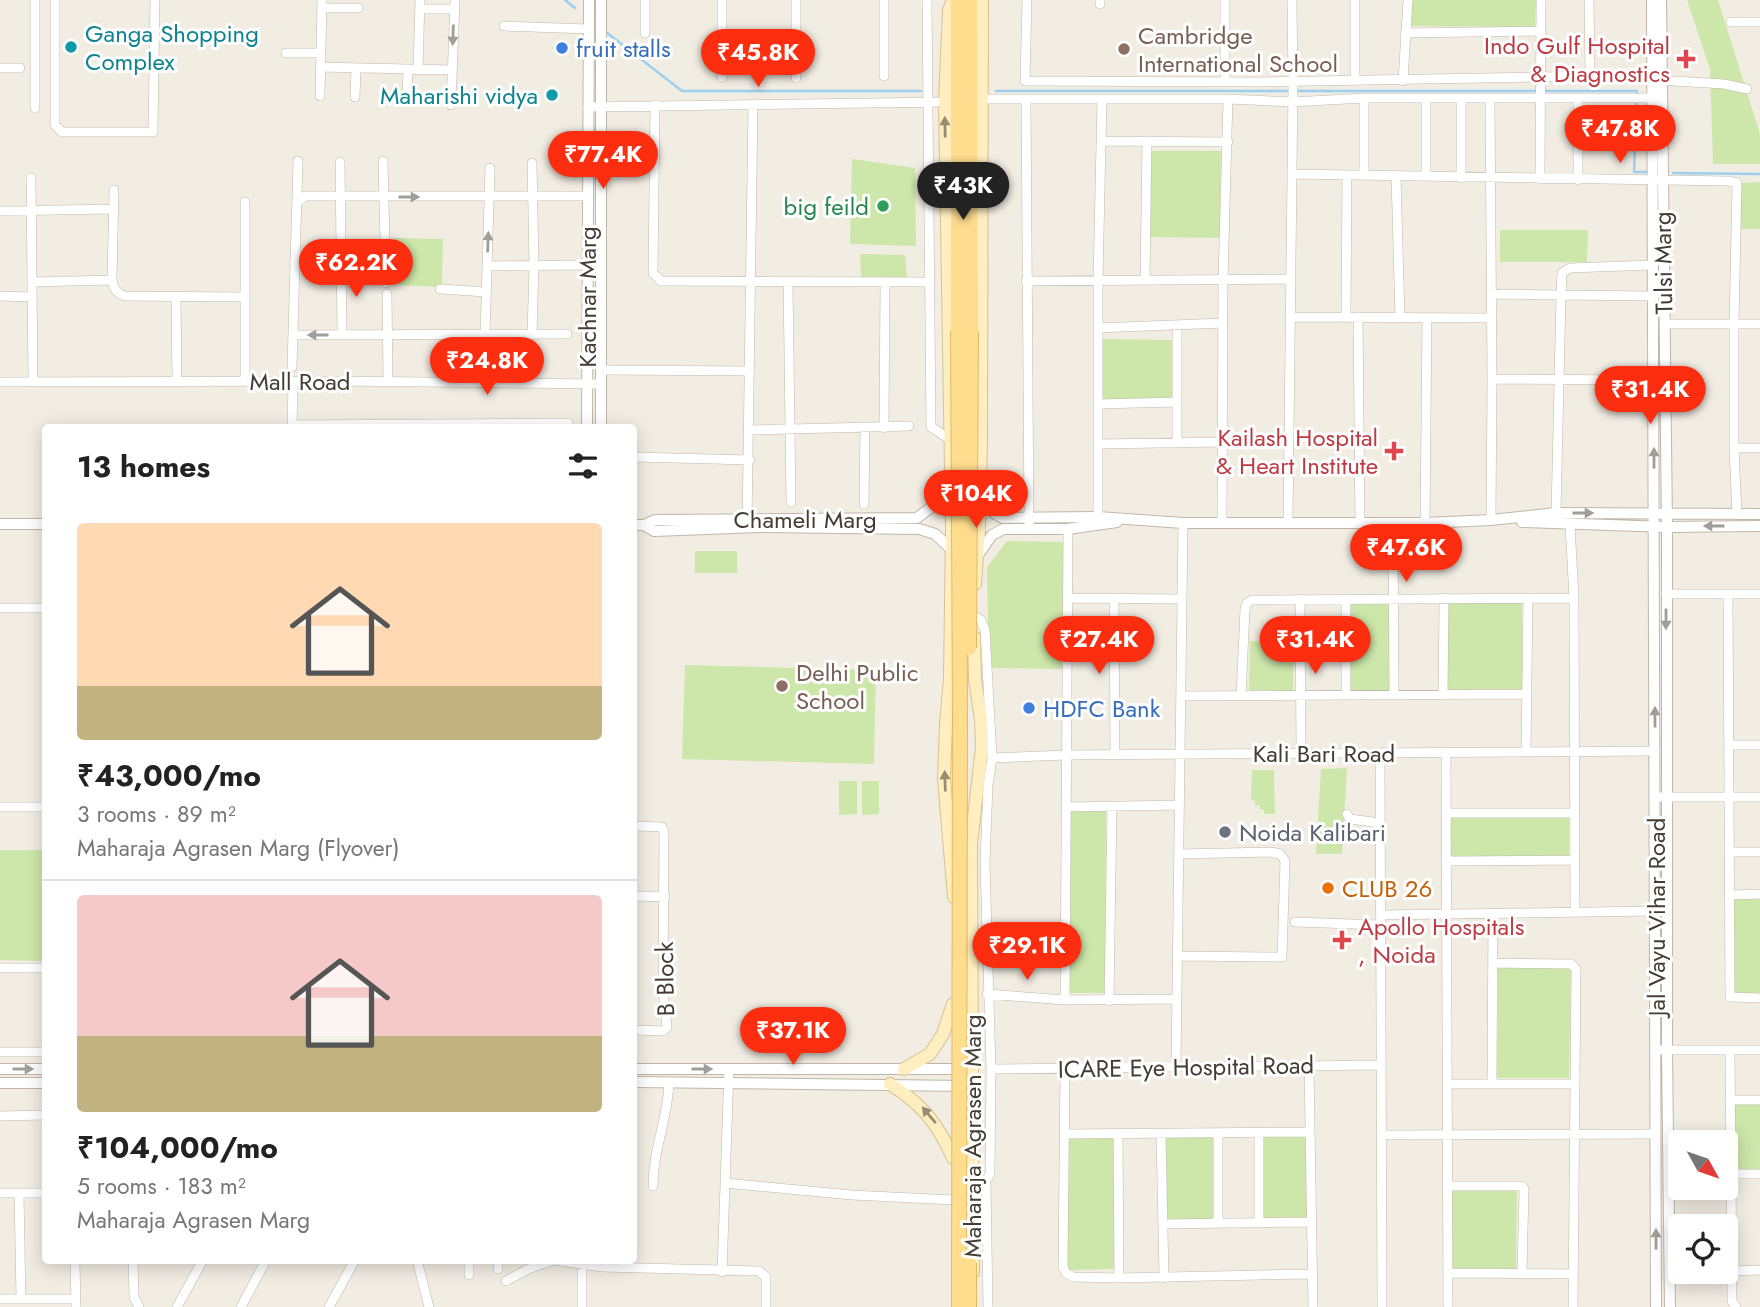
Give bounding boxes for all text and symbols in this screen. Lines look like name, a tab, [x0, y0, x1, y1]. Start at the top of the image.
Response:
place label: Ganga Shopping Complex	[85, 16, 259, 79]
place label: Cambridge International School	[1138, 18, 1338, 81]
one-way arrow	[448, 24, 459, 46]
place label: Indo Gulf Hospital & Diagnostics	[1484, 28, 1670, 91]
pin: ₹45.8K	[701, 29, 815, 89]
place label: fruit stalls	[576, 31, 671, 66]
text: ₹45.8K	[717, 35, 799, 69]
marker: Ganga Shopping Complex	[63, 39, 79, 55]
marker: fruit stalls	[554, 40, 570, 56]
marker: Cambridge International School	[1116, 41, 1132, 57]
marker: Indo Gulf Hospital & Diagnostics	[1676, 49, 1696, 69]
place label: Maharishi vidya	[380, 78, 538, 113]
marker: Maharishi vidya	[544, 87, 560, 103]
pin: ₹47.8K	[1563, 106, 1677, 165]
text: ₹47.8K	[1581, 111, 1659, 145]
one-way arrow	[939, 116, 951, 138]
pin: ₹77.4K	[546, 132, 660, 191]
text: ₹77.4K	[564, 137, 642, 171]
pin: ₹43K	[922, 162, 1004, 222]
text: ₹43K	[933, 168, 993, 202]
place label: big feild	[784, 189, 869, 224]
one-way arrow	[398, 191, 420, 203]
marker: big feild	[875, 198, 891, 214]
street label: Tulsi Marg	[1645, 211, 1681, 315]
street label: Kachnar Marg	[570, 226, 605, 368]
one-way arrow	[483, 231, 494, 253]
pin: ₹62.2K	[299, 240, 413, 299]
text: ₹62.2K	[315, 245, 397, 279]
one-way arrow	[306, 329, 328, 341]
pin: ₹24.8K	[430, 338, 544, 397]
text: ₹24.8K	[446, 343, 528, 377]
street label: Mall Road	[250, 364, 351, 399]
pin: ₹31.4K	[1593, 366, 1707, 426]
text: ₹31.4K	[1611, 372, 1689, 406]
place label: Kailash Hospital & Heart Institute	[1216, 420, 1378, 483]
marker: Kailash Hospital & Heart Institute	[1384, 441, 1404, 461]
text: 13 homes	[77, 445, 210, 488]
icon: filters	[564, 447, 602, 485]
one-way arrow	[1648, 447, 1660, 469]
pin: ₹104K	[927, 470, 1025, 530]
text: ₹104K	[940, 476, 1012, 510]
street label: Chameli Marg	[733, 502, 877, 537]
one-way arrow	[1573, 507, 1595, 519]
one-way arrow	[1702, 521, 1724, 532]
pin: ₹47.6K	[1349, 524, 1463, 584]
text: ₹47.6K	[1366, 530, 1446, 564]
icon: home	[277, 568, 403, 694]
one-way arrow	[1660, 609, 1672, 631]
pin: ₹27.4K	[1042, 616, 1156, 676]
pin: ₹31.4K	[1258, 616, 1372, 676]
text: ₹27.4K	[1059, 622, 1139, 656]
text: ₹31.4K	[1276, 622, 1354, 656]
place label: Delhi Public School	[796, 655, 918, 718]
marker: Delhi Public School	[774, 678, 790, 694]
place label: HDFC Bank	[1043, 691, 1161, 726]
marker: HDFC Bank	[1021, 700, 1037, 716]
one-way arrow	[1649, 706, 1661, 728]
street label: Kali Bari Road	[1253, 736, 1395, 771]
text: ₹43,000/mo	[77, 754, 261, 797]
one-way arrow	[940, 769, 951, 791]
text: 3 rooms · 89 m²	[77, 797, 236, 831]
place label: Noida Kalibari	[1239, 815, 1386, 850]
street label: Jal Vayu Vihar Road	[1639, 818, 1674, 1019]
marker: Noida Kalibari	[1217, 824, 1233, 840]
text: Maharaja Agrasen Marg (Flyover)	[77, 831, 400, 865]
place label: CLUB 26	[1342, 871, 1432, 906]
marker: CLUB 26	[1320, 880, 1336, 896]
place label: Apollo Hospitals , Noida	[1358, 909, 1524, 972]
pin: ₹29.1K	[970, 922, 1084, 982]
text: ₹29.1K	[988, 928, 1066, 962]
marker: Apollo Hospitals , Noida	[1332, 930, 1352, 950]
icon: home	[277, 940, 403, 1066]
street label: B Block	[647, 941, 683, 1017]
pin: ₹37.1K	[736, 1007, 850, 1067]
text: ₹37.1K	[756, 1013, 830, 1047]
street label: Maharaja Agrasen Marg	[955, 1014, 990, 1258]
street label: ICARE Eye Hospital Road	[1058, 1047, 1314, 1087]
one-way arrow	[12, 1063, 34, 1075]
one-way arrow	[691, 1063, 713, 1075]
one-way arrow	[921, 1107, 936, 1125]
text: ₹104,000/mo	[77, 1126, 278, 1169]
north arrow	[1668, 1130, 1738, 1200]
map controls	[1668, 1130, 1738, 1284]
text: 5 rooms · 183 m²	[77, 1169, 246, 1203]
text: Maharaja Agrasen Marg	[77, 1203, 310, 1237]
button: locate	[1668, 1214, 1738, 1284]
one-way arrow	[1650, 1228, 1662, 1250]

